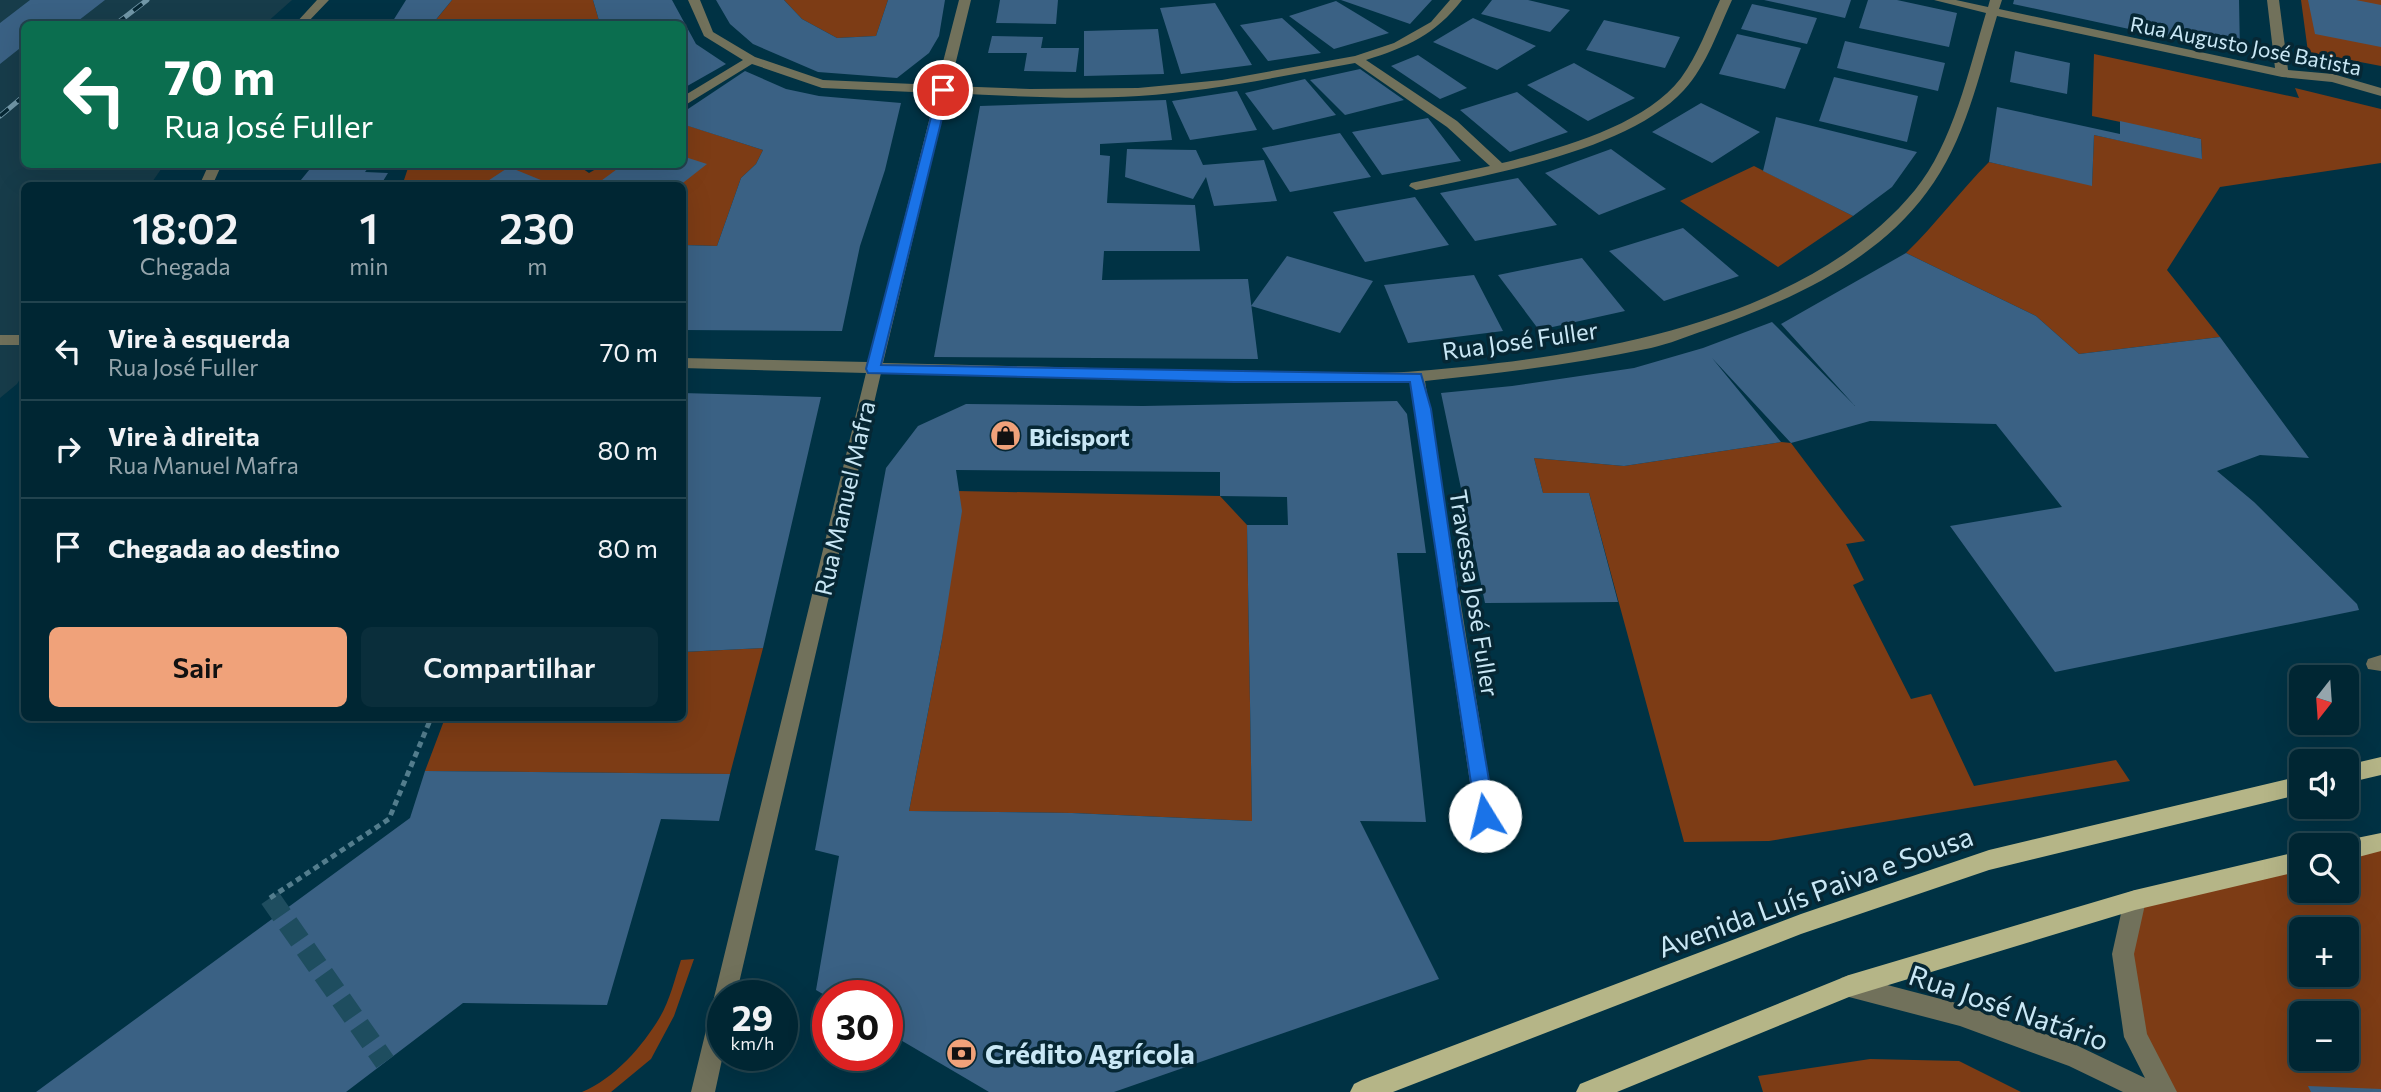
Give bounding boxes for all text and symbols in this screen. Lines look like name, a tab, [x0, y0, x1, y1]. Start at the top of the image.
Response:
street label: Rua Augusto José Batista	[2128, 10, 2364, 80]
text: 70 m	[164, 45, 275, 105]
icon: left	[49, 49, 140, 140]
pin	[913, 60, 973, 120]
icon: arrive	[924, 71, 962, 109]
text: Rua José Fuller	[164, 105, 373, 145]
text: 18:02	[132, 201, 238, 253]
text: 1	[360, 201, 378, 253]
text: 230	[499, 201, 575, 253]
text: Chegada	[140, 252, 230, 280]
text: min	[349, 252, 388, 280]
text: m	[527, 252, 547, 280]
street label: Rua José Fuller	[1440, 315, 1600, 365]
text: Vire à esquerda	[108, 322, 290, 353]
icon: left	[49, 332, 87, 370]
text: 70 m	[600, 336, 658, 367]
text: Rua José Fuller	[108, 353, 258, 381]
street label: Rua Manuel Mafra	[807, 398, 881, 598]
shop icon: Bicisport	[989, 419, 1023, 453]
text: Vire à direita	[108, 420, 260, 451]
place label: Bicisport	[1029, 422, 1130, 451]
icon: right	[49, 430, 87, 468]
text: 80 m	[598, 434, 658, 465]
text: Rua Manuel Mafra	[108, 451, 299, 479]
street label: Travessa José Fuller	[1444, 488, 1506, 699]
icon: arrive	[49, 528, 87, 566]
text: Chegada ao destino	[108, 532, 340, 563]
text: 80 m	[598, 532, 658, 563]
button: Sair	[49, 627, 347, 707]
button: Compartilhar	[361, 627, 658, 707]
north arrow	[2289, 665, 2359, 735]
map controls	[2289, 665, 2359, 1071]
button: sound	[2289, 749, 2359, 819]
position arrow	[1448, 779, 1522, 853]
street label: Avenida Luís Paiva e Sousa	[1653, 818, 1977, 964]
button: search	[2289, 833, 2359, 903]
button: +	[2289, 917, 2359, 987]
street label: Rua José Natário	[1905, 957, 2113, 1057]
speed limit sign: 30	[812, 980, 903, 1071]
text: 29	[732, 995, 773, 1038]
button: −	[2289, 1001, 2359, 1071]
text: km/h	[731, 1032, 774, 1054]
bank icon: Crédito Agrícola	[945, 1036, 979, 1070]
place label: Crédito Agrícola	[985, 1036, 1195, 1070]

